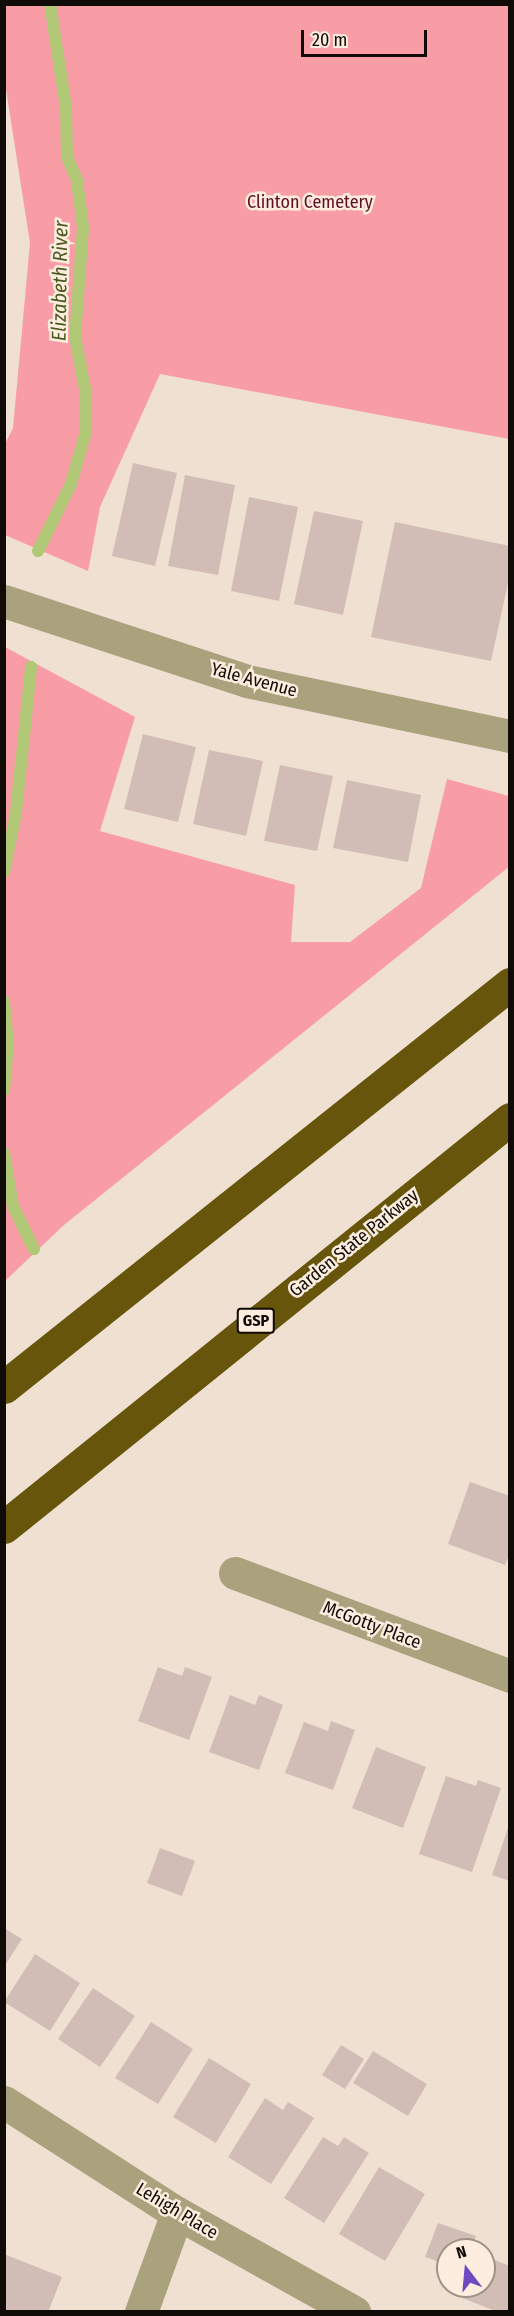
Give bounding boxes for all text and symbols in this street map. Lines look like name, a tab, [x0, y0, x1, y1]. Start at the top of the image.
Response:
scale bar	[304, 18, 430, 56]
text: 20 m	[312, 29, 347, 51]
park label: Clinton Cemetery	[247, 191, 373, 213]
water label: Elizabeth River	[47, 221, 73, 341]
street label: Yale Avenue	[209, 658, 299, 702]
street label: Garden State Parkway	[285, 1184, 423, 1302]
road number: GSP	[236, 1308, 276, 1334]
street label: McGotty Place	[320, 1596, 424, 1654]
street label: Lehigh Place	[132, 2178, 222, 2244]
north arrow	[436, 2238, 496, 2298]
text: N	[454, 2242, 469, 2263]

